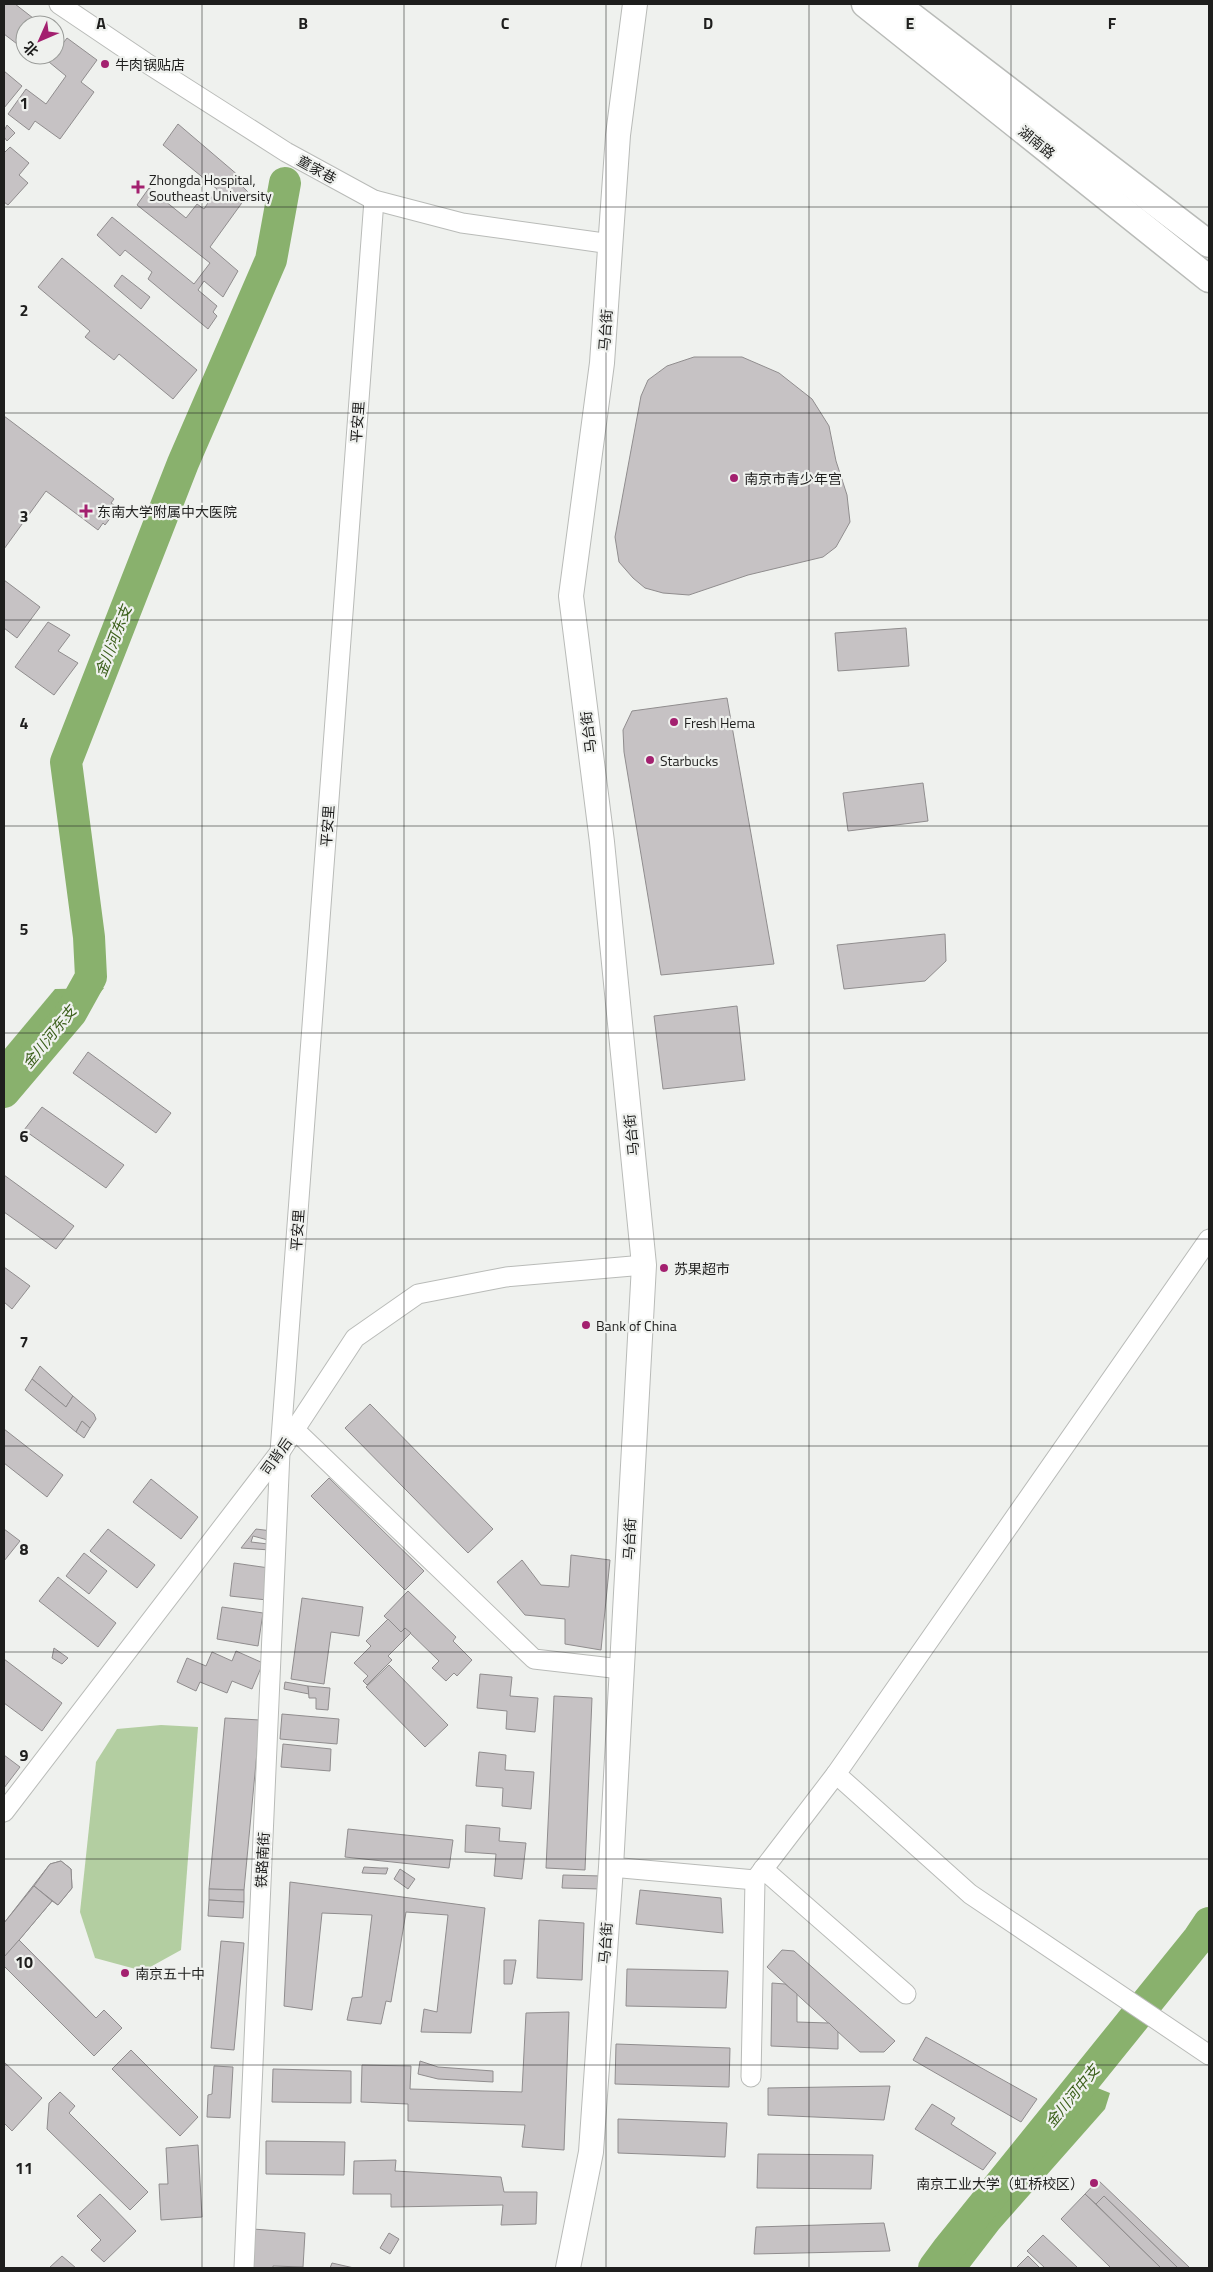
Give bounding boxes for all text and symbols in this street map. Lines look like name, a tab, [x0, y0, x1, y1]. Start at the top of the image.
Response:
text: A	[96, 11, 106, 35]
text: B	[298, 11, 308, 35]
text: C	[501, 11, 510, 35]
text: D	[703, 11, 713, 35]
text: E	[906, 11, 915, 35]
text: F	[1108, 11, 1117, 35]
north arrow	[15, 15, 65, 65]
text: 北	[18, 37, 43, 62]
place label: 牛肉锅贴店	[115, 54, 185, 75]
marker: 牛肉锅贴店	[99, 58, 111, 70]
text: 1	[20, 91, 28, 115]
street label: 湖南路	[1014, 121, 1060, 163]
street label: 童家巷	[294, 150, 340, 188]
place label: Zhongda Hospital, Southeast University	[149, 169, 272, 206]
marker: Zhongda Hospital, Southeast University	[131, 180, 145, 194]
text: 2	[20, 298, 28, 322]
street label: 马台街	[593, 308, 617, 352]
street label: 平安里	[345, 400, 369, 444]
place label: 南京市青少年宫	[744, 468, 842, 489]
marker: 南京市青少年宫	[728, 472, 740, 484]
place label: 东南大学附属中大医院	[97, 501, 237, 522]
text: 3	[20, 504, 28, 528]
marker: 东南大学附属中大医院	[79, 504, 93, 518]
water label: 金川河东支	[89, 600, 138, 680]
street label: 马台街	[575, 710, 601, 754]
text: 4	[20, 711, 29, 735]
place label: Fresh Hema	[684, 712, 755, 733]
marker: Fresh Hema	[668, 716, 680, 728]
place label: Starbucks	[660, 750, 718, 771]
marker: Starbucks	[644, 754, 656, 766]
street label: 平安里	[315, 804, 339, 848]
text: 5	[20, 917, 29, 941]
water label: 金川河东支	[16, 999, 83, 1073]
street label: 马台街	[618, 1113, 644, 1157]
text: 6	[20, 1124, 29, 1148]
street label: 平安里	[285, 1208, 309, 1252]
place label: 苏果超市	[674, 1258, 730, 1279]
marker: 苏果超市	[658, 1262, 670, 1274]
place label: Bank of China	[596, 1315, 677, 1336]
marker: Bank of China	[580, 1319, 592, 1331]
text: 7	[20, 1330, 28, 1354]
street label: 司背后	[255, 1433, 297, 1479]
street label: 马台街	[617, 1517, 641, 1561]
text: 8	[20, 1537, 29, 1561]
text: 9	[20, 1743, 29, 1767]
street label: 铁路南街	[250, 1831, 274, 1889]
street label: 马台街	[593, 1921, 617, 1965]
text: 10	[15, 1950, 33, 1974]
place label: 南京五十中	[135, 1963, 205, 1984]
marker: 南京五十中	[119, 1967, 131, 1979]
water label: 金川河中支	[1039, 2058, 1106, 2132]
text: 11	[15, 2156, 33, 2180]
place label: 南京工业大学（虹桥校区）	[916, 2173, 1084, 2194]
marker: 南京工业大学（虹桥校区）	[1088, 2177, 1100, 2189]

